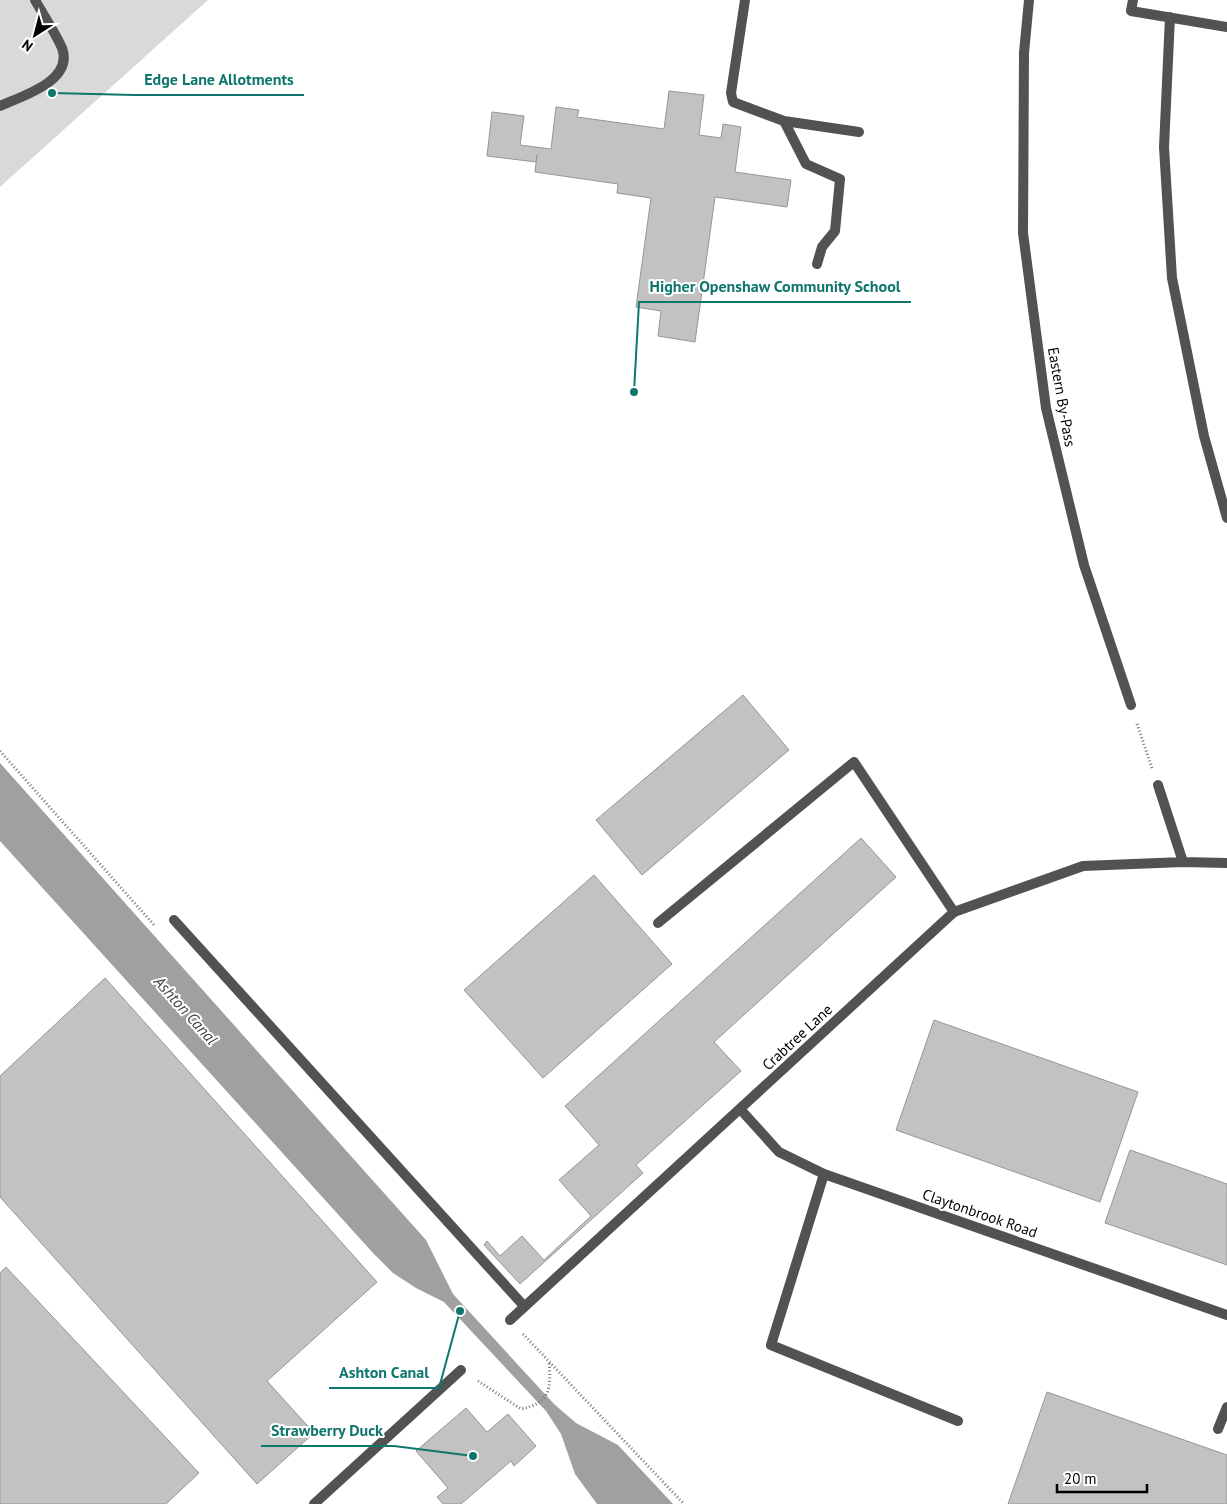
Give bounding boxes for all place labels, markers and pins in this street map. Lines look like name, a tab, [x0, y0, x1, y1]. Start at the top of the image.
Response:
callout: Edge Lane Allotments	[134, 64, 304, 95]
callout: Higher Openshaw Community School	[639, 271, 911, 302]
callout: Ashton Canal	[329, 1357, 439, 1388]
callout: Strawberry Duck	[261, 1415, 394, 1446]

